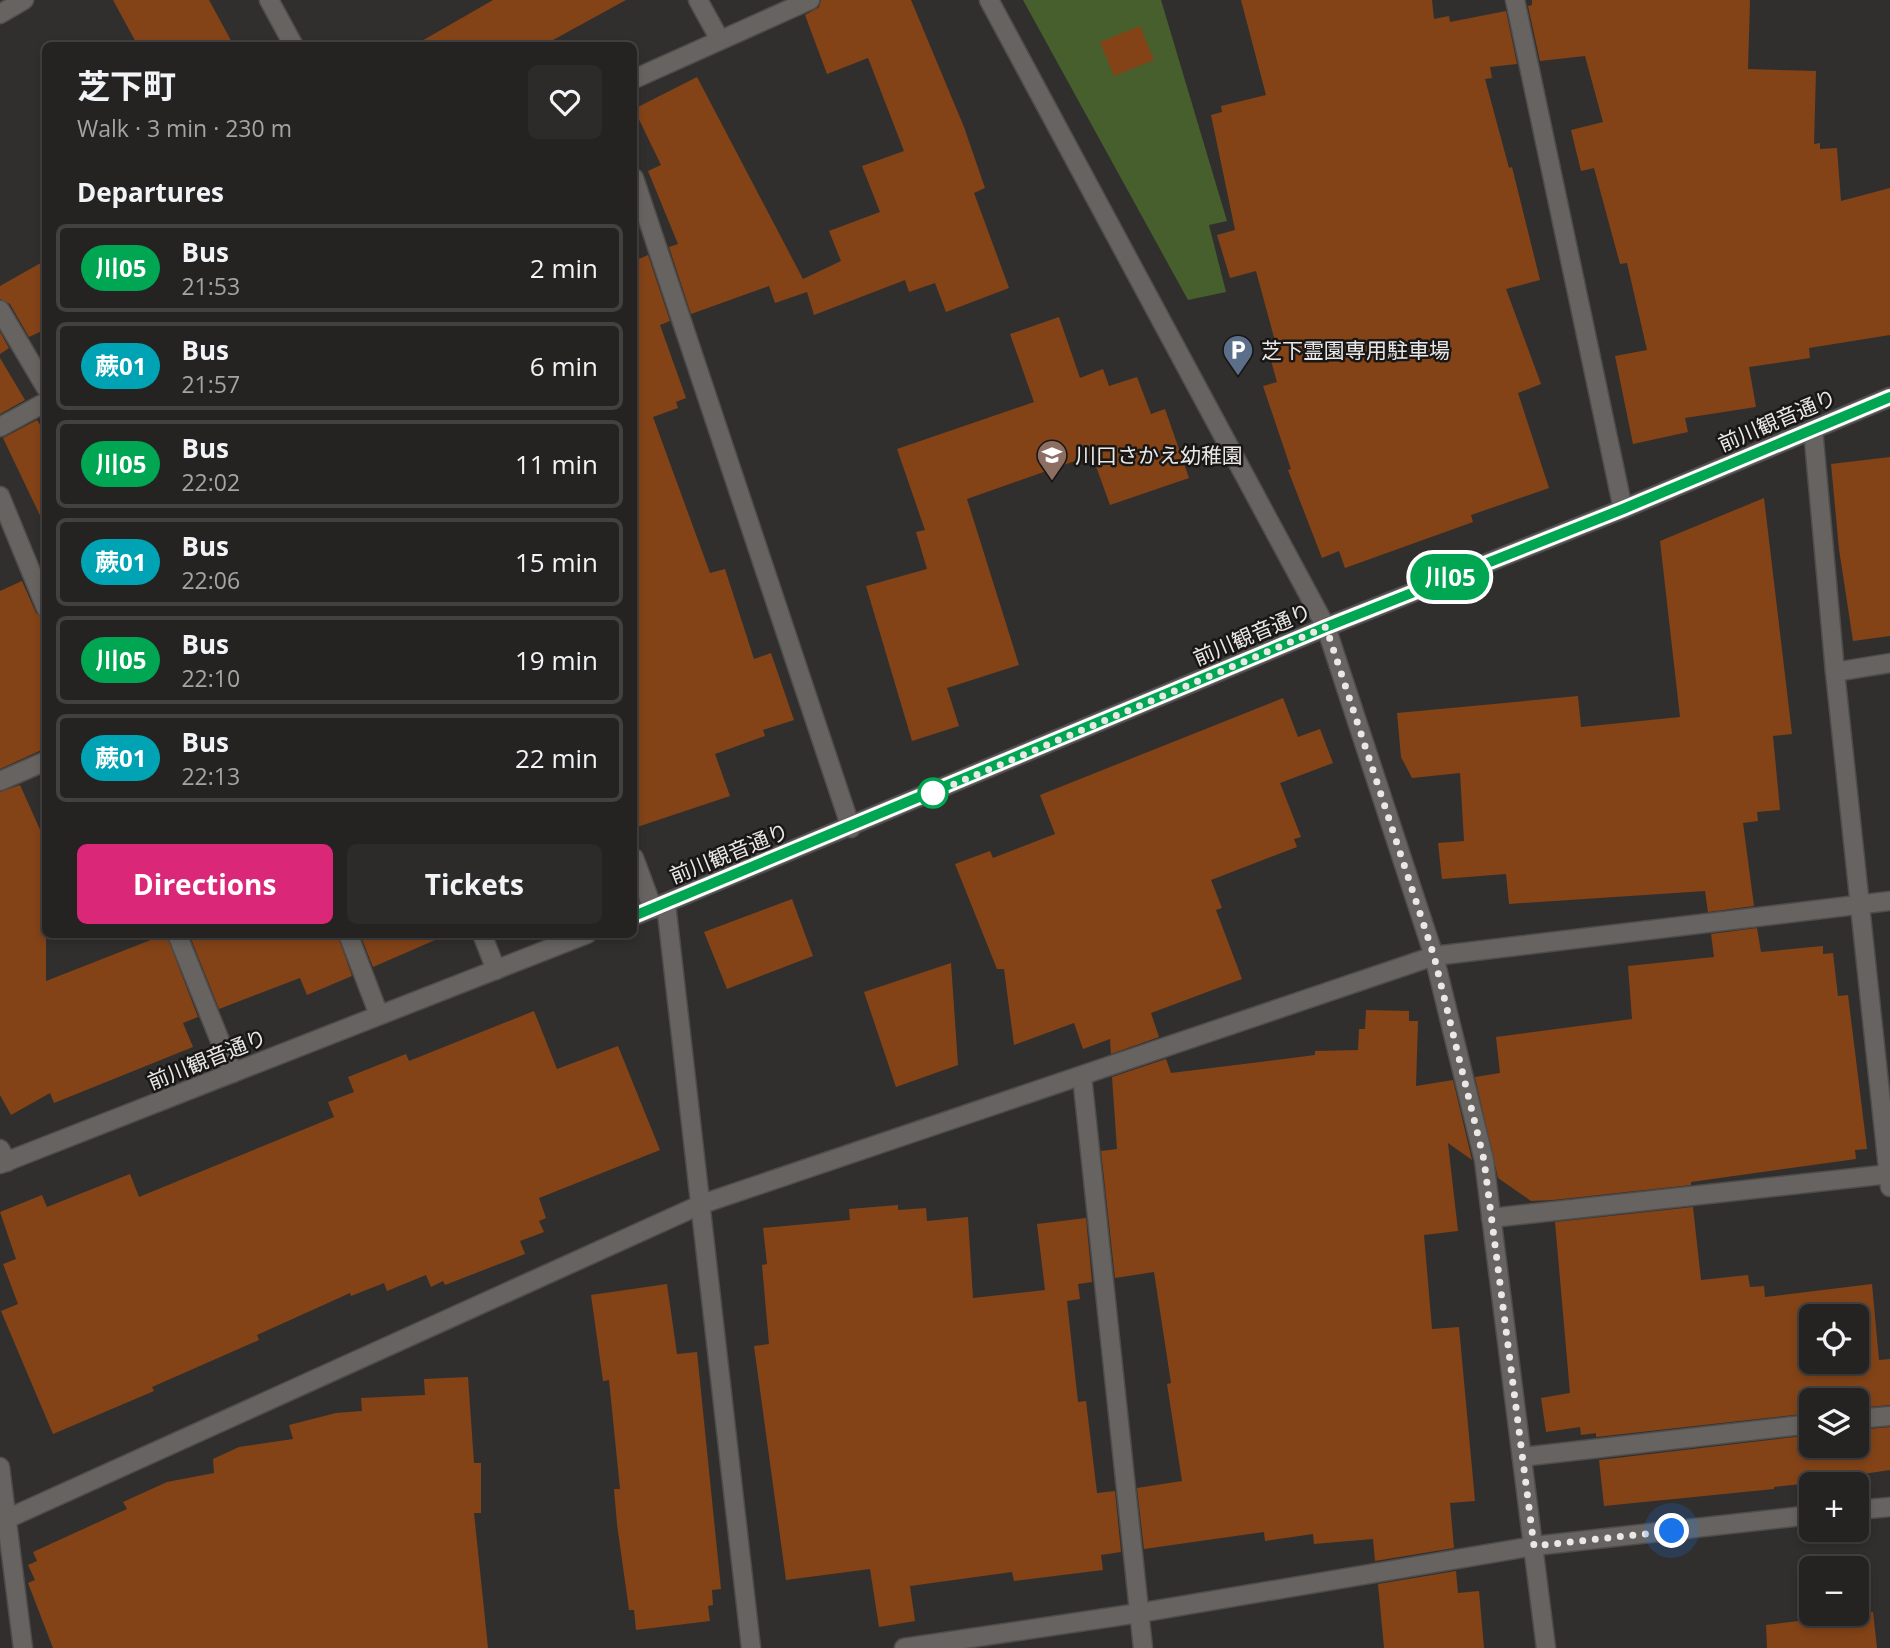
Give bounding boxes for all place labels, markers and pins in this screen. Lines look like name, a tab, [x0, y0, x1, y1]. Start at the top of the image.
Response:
parking icon: 芝下霊園専用駐車場	[1221, 333, 1255, 377]
place label: 芝下霊園専用駐車場	[1261, 336, 1450, 364]
school or university icon: 川口さかえ幼稚園	[1035, 438, 1069, 482]
place label: 川口さかえ幼稚園	[1075, 441, 1243, 469]
unlabelled marker	[918, 778, 948, 808]

